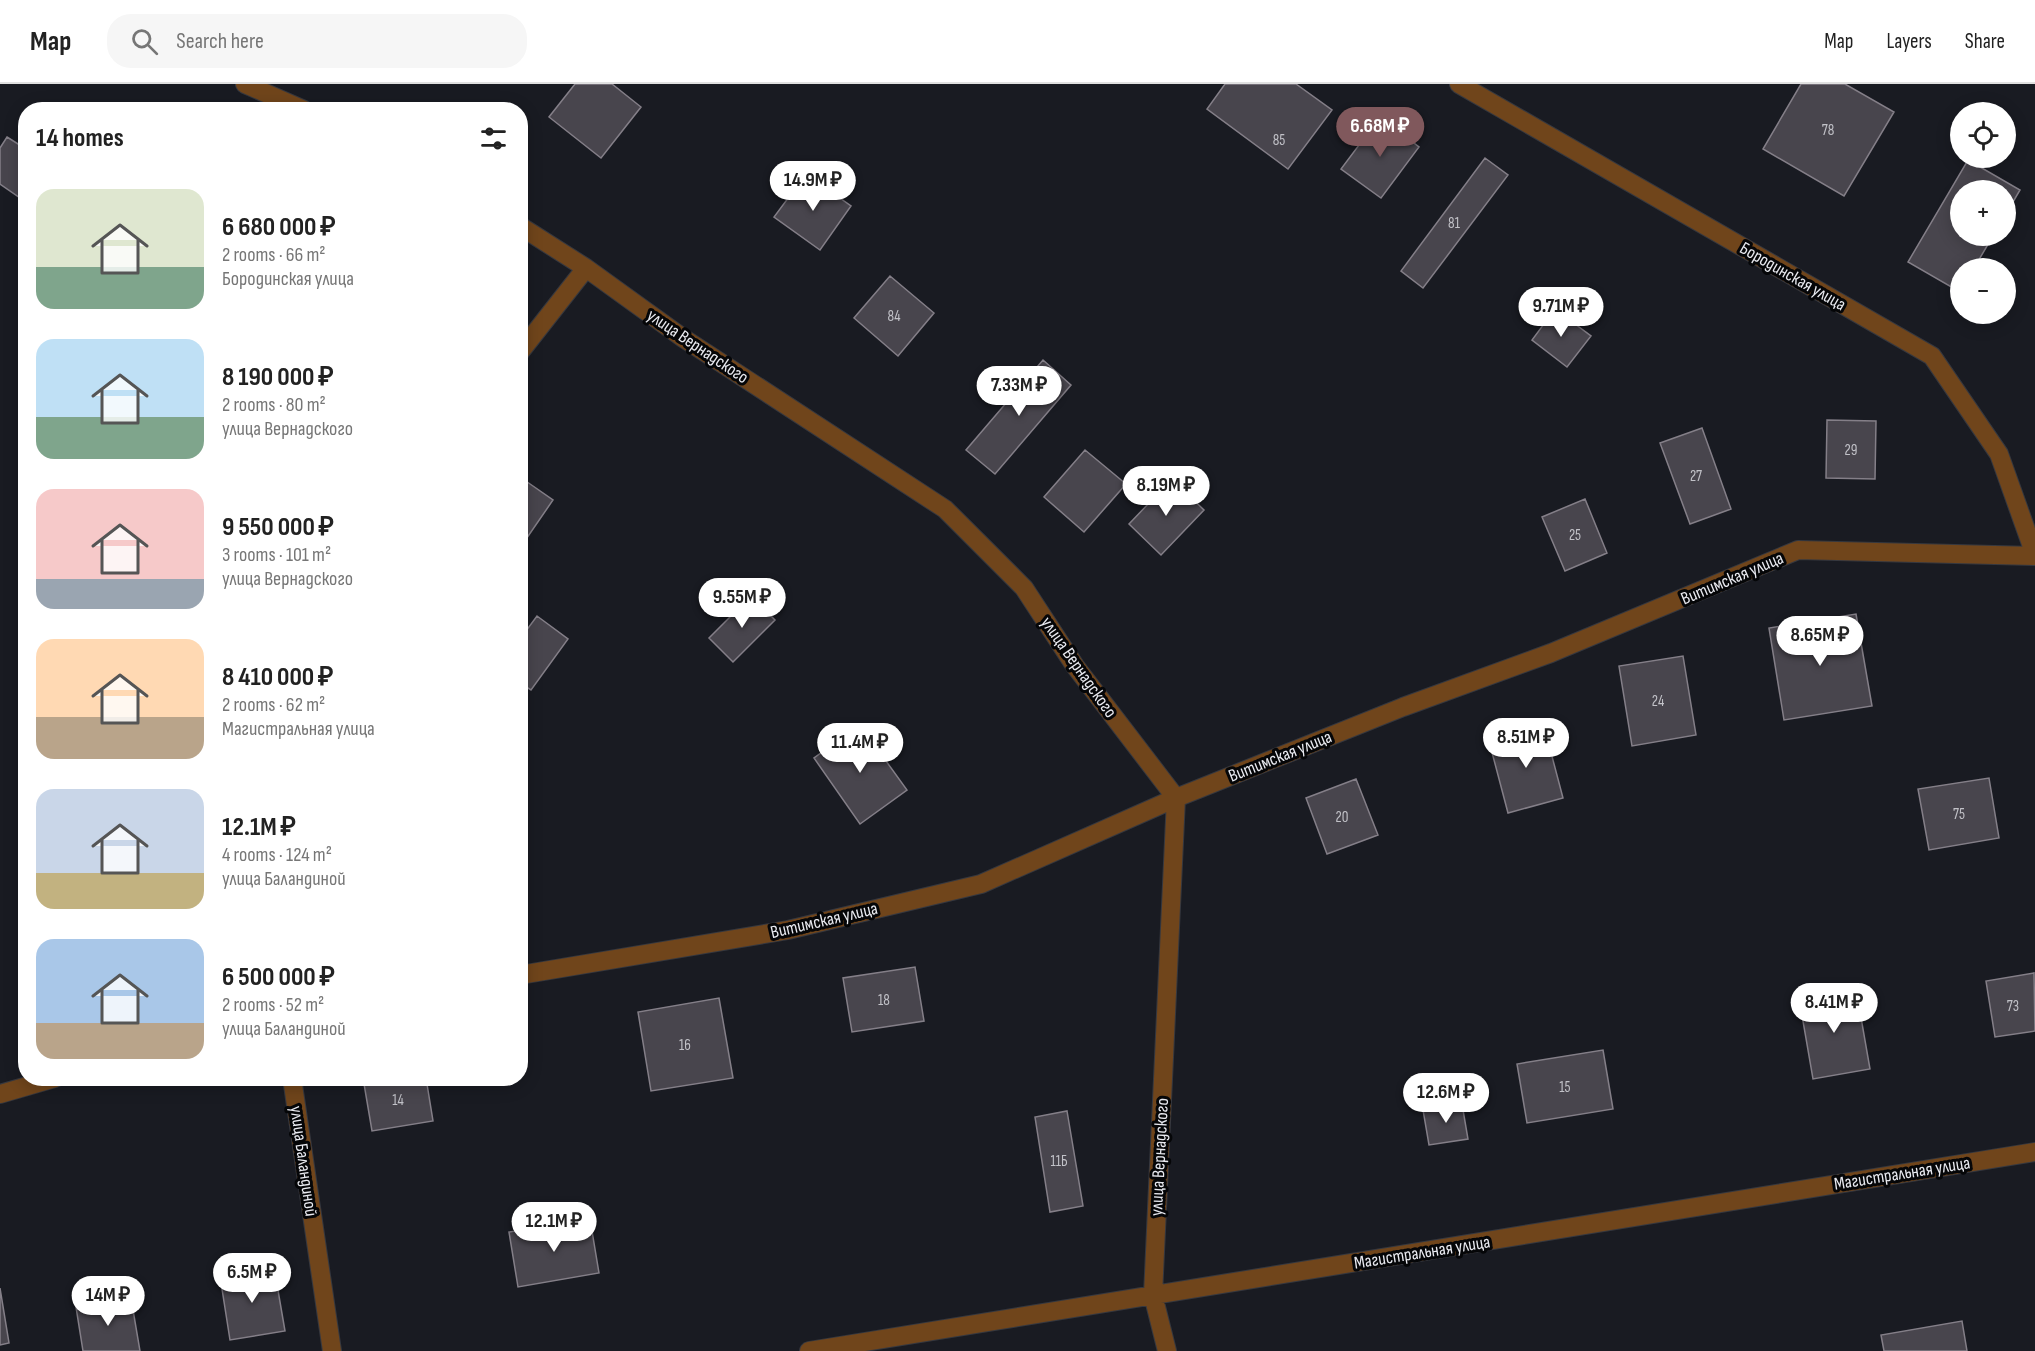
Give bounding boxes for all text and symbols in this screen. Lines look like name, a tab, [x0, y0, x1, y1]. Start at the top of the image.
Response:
search box	[107, 14, 527, 68]
text: Map	[30, 25, 71, 58]
icon: search	[128, 25, 161, 58]
text: Search here	[176, 28, 264, 55]
text: Map	[1824, 29, 1853, 54]
text: Layers	[1886, 29, 1932, 54]
text: Share	[1965, 29, 2005, 54]
map controls	[1950, 102, 2016, 324]
button: locate	[1950, 102, 2016, 168]
pin: 6.68M ₽	[1325, 107, 1435, 158]
text: 6.68M ₽	[1350, 114, 1410, 138]
house number: 78	[1822, 121, 1834, 140]
icon: filters	[477, 122, 510, 155]
text: 14 homes	[36, 123, 124, 154]
house number: 85	[1273, 131, 1285, 150]
pin: 14.9M ₽	[758, 161, 868, 212]
text: 14.9M ₽	[784, 168, 842, 192]
button: +	[1950, 180, 2016, 246]
text: 6 680 000 ₽	[222, 212, 336, 243]
icon: home	[84, 213, 156, 285]
house number: 81	[1448, 214, 1461, 233]
street label: Бородинская улица	[1736, 238, 1849, 315]
text: 2 rooms · 66 m²	[222, 243, 326, 267]
button: −	[1950, 258, 2016, 324]
text: Бородинская улица	[222, 267, 354, 291]
pin: 9.71M ₽	[1506, 287, 1616, 338]
text: 9.71M ₽	[1533, 294, 1589, 318]
street label: улица Вернадского	[643, 305, 752, 388]
house number: 84	[887, 307, 901, 326]
text: 8 190 000 ₽	[222, 362, 334, 393]
icon: home	[84, 363, 156, 435]
pin: 7.33M ₽	[964, 366, 1074, 417]
text: 7.33M ₽	[991, 373, 1047, 397]
text: 2 rooms · 80 m²	[222, 393, 326, 417]
text: улица Вернадского	[222, 417, 353, 441]
house number: 29	[1845, 441, 1857, 460]
pin: 8.19M ₽	[1111, 466, 1221, 517]
house number: 27	[1690, 467, 1702, 486]
text: 8.19M ₽	[1137, 473, 1195, 497]
text: 9 550 000 ₽	[222, 512, 334, 543]
icon: home	[84, 513, 156, 585]
house number: 25	[1569, 526, 1581, 545]
text: 3 rooms · 101 m²	[222, 543, 331, 567]
street label: Витимская улица	[1678, 547, 1787, 609]
text: улица Вернадского	[222, 567, 353, 591]
pin: 9.55M ₽	[687, 578, 797, 629]
text: 9.55M ₽	[713, 585, 771, 609]
street label: улица Вернадского	[1036, 613, 1121, 722]
pin: 8.65M ₽	[1765, 616, 1875, 667]
text: 8.65M ₽	[1790, 623, 1850, 647]
text: 8 410 000 ₽	[222, 662, 333, 693]
icon: home	[84, 663, 156, 735]
house number: 24	[1652, 692, 1664, 711]
text: 2 rooms · 62 m²	[222, 693, 325, 717]
text: Магистральная улица	[222, 717, 375, 741]
pin: 8.51M ₽	[1471, 718, 1581, 769]
pin: 11.4M ₽	[805, 723, 915, 774]
text: 8.51M ₽	[1497, 725, 1555, 749]
street label: Витимская улица	[1226, 726, 1335, 787]
text: 11.4M ₽	[831, 730, 889, 754]
house number: 75	[1953, 805, 1965, 824]
house number: 20	[1336, 808, 1348, 827]
text: 12.1M ₽	[222, 812, 296, 843]
icon: home	[84, 813, 156, 885]
text: 4 rooms · 124 m²	[222, 843, 332, 867]
text: улица Баландиной	[222, 867, 346, 891]
street label: Витимская улица	[769, 898, 880, 943]
text: 6 500 000 ₽	[222, 962, 335, 993]
icon: home	[84, 963, 156, 1035]
pin: 8.41M ₽	[1779, 983, 1889, 1034]
text: 8.41M ₽	[1805, 990, 1863, 1014]
house number: 18	[878, 991, 890, 1010]
text: 2 rooms · 52 m²	[222, 993, 324, 1017]
house number: 73	[2007, 997, 2019, 1016]
text: улица Баландиной	[222, 1017, 346, 1041]
house number: 16	[679, 1036, 691, 1055]
pin: 12.6M ₽	[1391, 1073, 1501, 1124]
house number: 15	[1559, 1078, 1571, 1097]
text: 12.6M ₽	[1417, 1080, 1475, 1104]
house number: 14	[392, 1091, 404, 1110]
street label: улица Вернадского	[1146, 1098, 1173, 1216]
street label: улица Баландиной	[285, 1105, 322, 1218]
house number: 11Б	[1050, 1152, 1068, 1171]
street label: Магистральная улица	[1833, 1152, 1972, 1195]
pin: 12.1M ₽	[499, 1202, 609, 1253]
text: 12.1M ₽	[526, 1209, 582, 1233]
street label: Магистральная улица	[1353, 1231, 1492, 1274]
pin: 6.5M ₽	[203, 1253, 301, 1304]
text: 6.5M ₽	[227, 1260, 277, 1284]
pin: 14M ₽	[66, 1276, 150, 1327]
text: 14M ₽	[86, 1283, 130, 1307]

